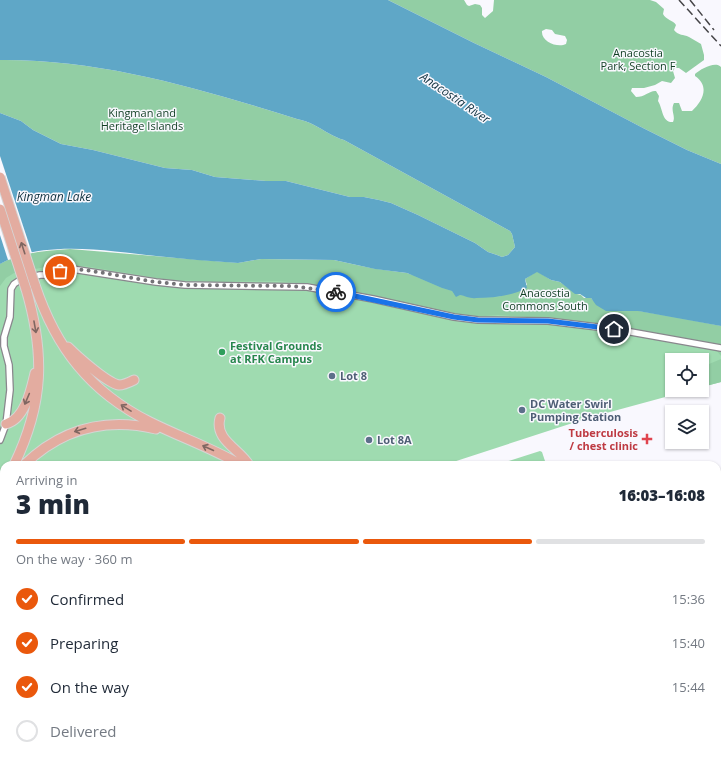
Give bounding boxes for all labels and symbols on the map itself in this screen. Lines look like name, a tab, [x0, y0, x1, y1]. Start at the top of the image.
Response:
park label: Anacostia Park, Section F	[601, 45, 676, 73]
water label: Anacostia River	[416, 67, 495, 128]
park label: Kingman and Heritage Islands	[101, 105, 183, 133]
water label: Kingman Lake	[17, 188, 91, 205]
one-way arrow	[19, 242, 26, 255]
pin	[43, 254, 77, 288]
courier	[316, 272, 356, 312]
park label: Anacostia Commons South	[502, 285, 588, 313]
pin	[597, 312, 631, 346]
one-way arrow	[31, 320, 39, 333]
place label: Festival Grounds at RFK Campus	[230, 338, 322, 366]
marker: Festival Grounds at RFK Campus	[217, 347, 227, 357]
place label: Lot 8	[340, 368, 367, 383]
marker: Lot 8	[327, 371, 337, 381]
one-way arrow	[23, 393, 30, 405]
place label: DC Water Swirl Pumping Station	[530, 396, 621, 424]
one-way arrow	[120, 404, 132, 412]
marker: DC Water Swirl Pumping Station	[517, 405, 527, 415]
place label: Tuberculosis / chest clinic	[569, 425, 639, 453]
one-way arrow	[73, 427, 86, 434]
place label: Lot 8A	[377, 432, 412, 447]
marker: Tuberculosis / chest clinic	[641, 433, 653, 445]
marker: Lot 8A	[364, 435, 374, 445]
one-way arrow	[202, 444, 214, 451]

